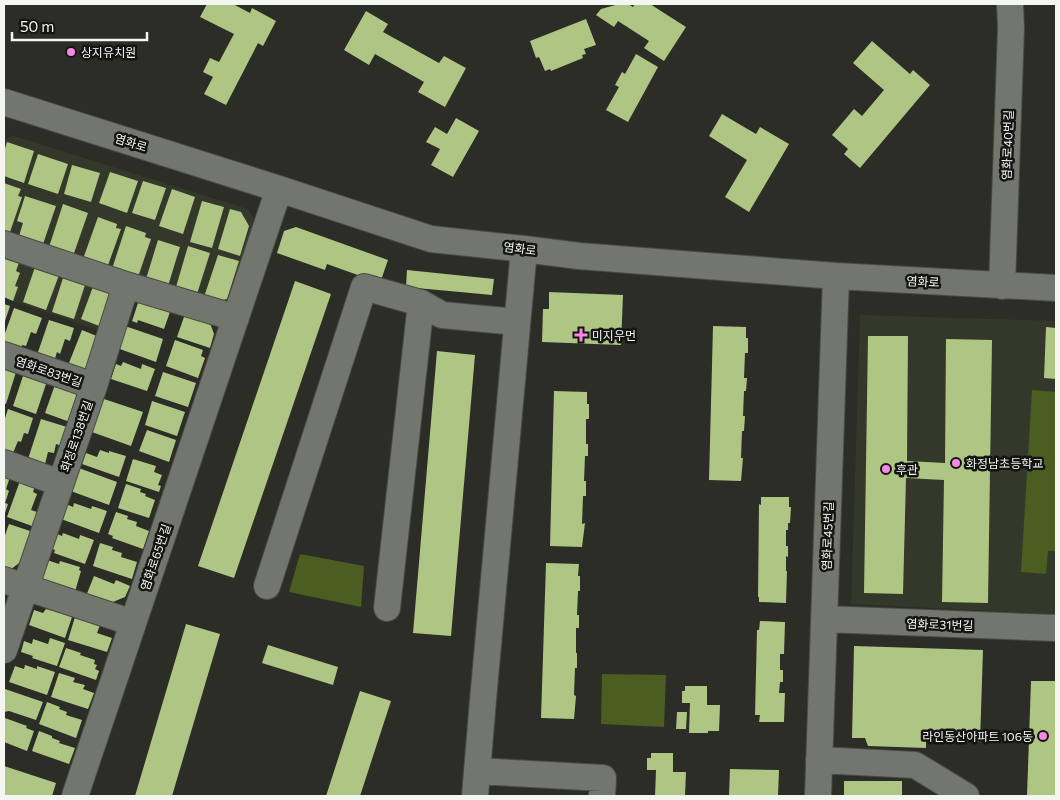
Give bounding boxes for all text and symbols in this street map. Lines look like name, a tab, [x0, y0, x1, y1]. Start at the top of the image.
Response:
scale bar	[12, 10, 148, 42]
text: 50 m	[20, 17, 54, 35]
place label: 상지유치원	[81, 45, 136, 59]
marker: 상지유치원	[65, 46, 77, 58]
street label: 염화로40번길	[999, 110, 1015, 180]
street label: 염화로	[113, 130, 149, 154]
street label: 염화로	[503, 239, 537, 257]
street label: 염화로	[906, 273, 940, 289]
marker: 미지우먼	[574, 328, 588, 342]
place label: 미지우먼	[592, 328, 636, 342]
street label: 염화로83번길	[14, 353, 84, 389]
street label: 화정로138번길	[57, 399, 95, 473]
place label: 화정남초등학교	[966, 456, 1043, 470]
marker: 화정남초등학교	[950, 457, 962, 469]
place label: 후관	[896, 462, 918, 476]
marker: 후관	[880, 463, 892, 475]
street label: 염화로45번길	[819, 501, 835, 571]
street label: 염화로65번길	[137, 522, 173, 592]
street label: 염화로31번길	[906, 616, 974, 632]
place label: 라인동산아파트 106동	[922, 729, 1033, 743]
marker: 라인동산아파트 106동	[1037, 730, 1049, 742]

